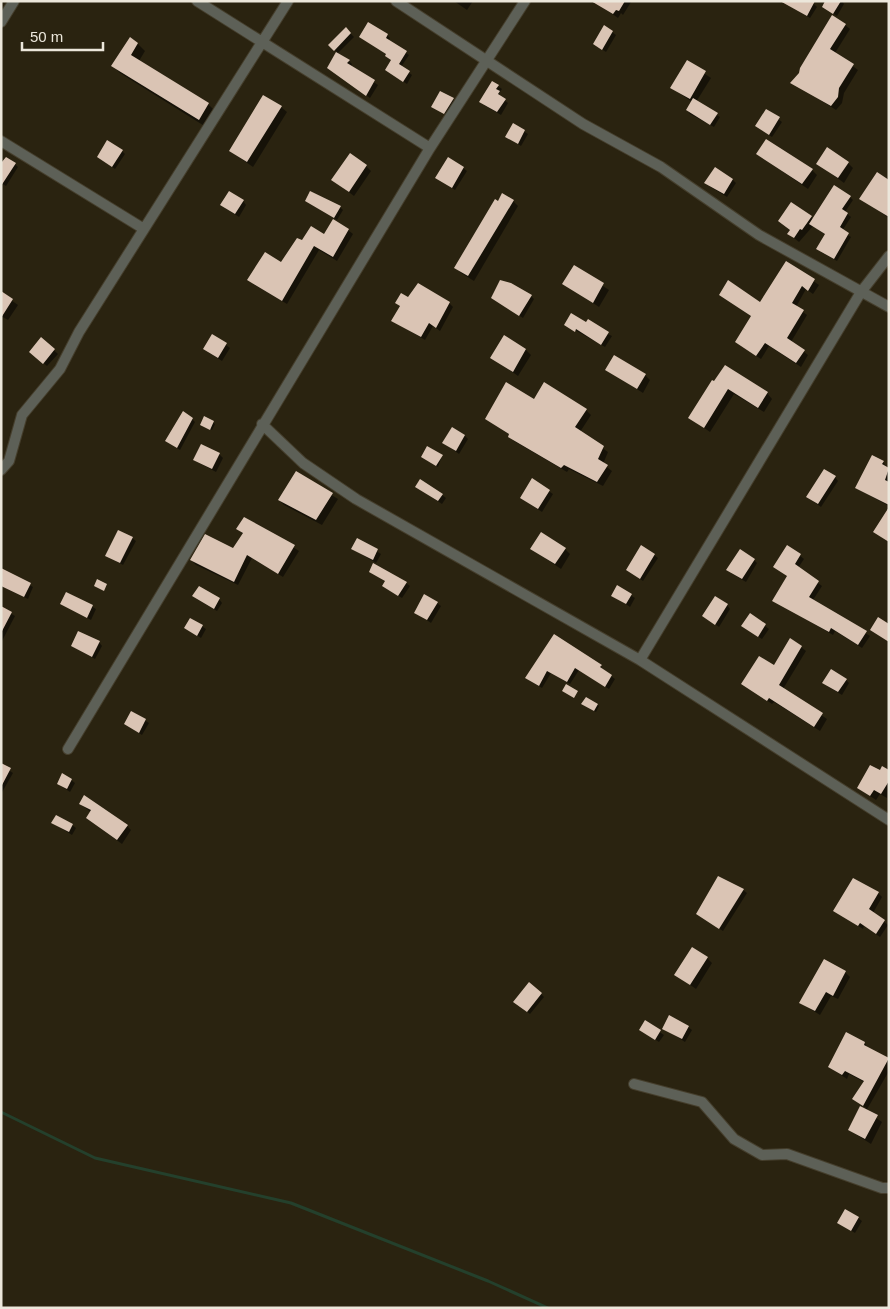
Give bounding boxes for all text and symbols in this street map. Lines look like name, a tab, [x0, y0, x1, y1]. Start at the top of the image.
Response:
scale bar	[22, 20, 104, 52]
text: 50 m	[30, 28, 63, 45]

